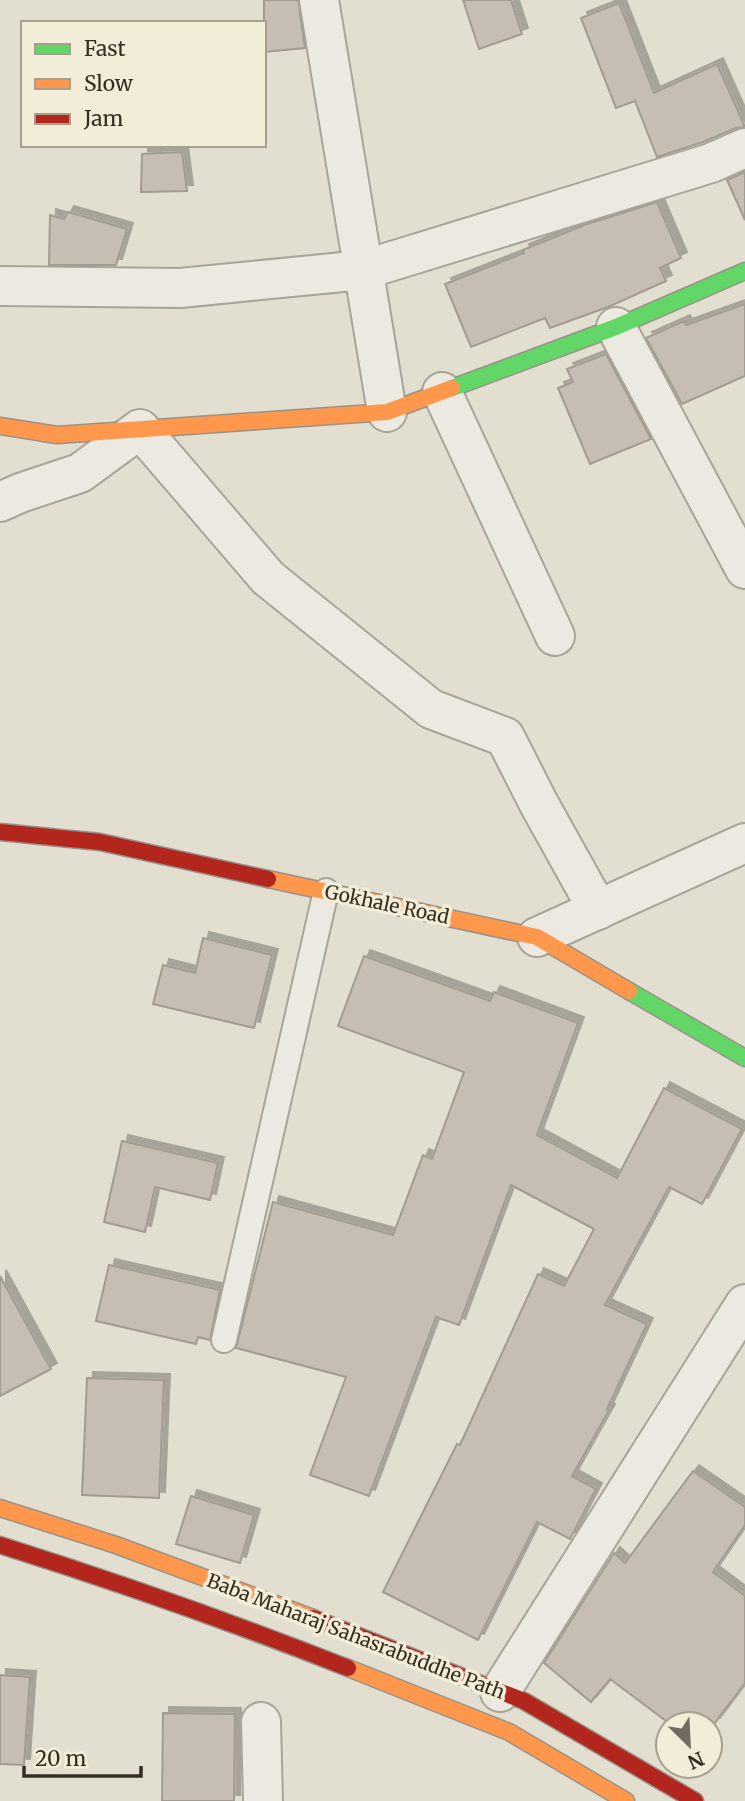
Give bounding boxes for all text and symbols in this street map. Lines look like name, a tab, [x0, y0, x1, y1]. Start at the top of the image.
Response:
legend	[21, 21, 266, 147]
text: Fast	[84, 35, 126, 62]
text: Slow	[84, 70, 133, 97]
text: Jam	[83, 105, 123, 132]
street label: Gokhale Road	[323, 879, 451, 929]
street label: Baba Maharaj Sahasrabuddhe Path	[204, 1568, 509, 1704]
north arrow	[654, 1710, 724, 1780]
scale bar	[24, 1734, 142, 1778]
text: 20 m	[35, 1745, 87, 1772]
text: N	[684, 1747, 708, 1775]

